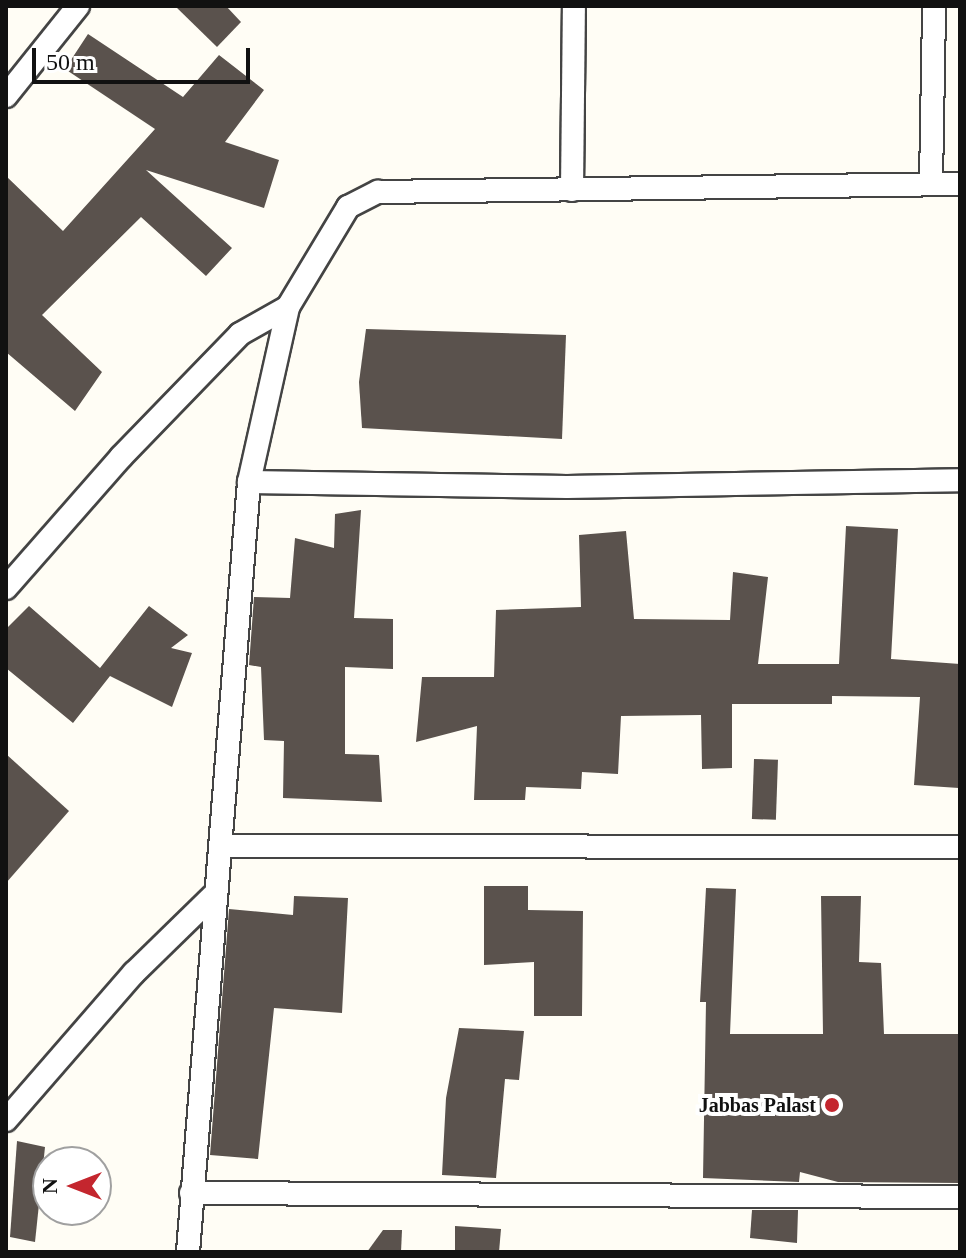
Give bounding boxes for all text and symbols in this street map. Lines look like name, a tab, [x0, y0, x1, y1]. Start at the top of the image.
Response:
scale bar	[36, 32, 254, 82]
text: 50 m	[46, 49, 95, 75]
place label: Jabbas Palast	[699, 1093, 816, 1117]
marker: Jabbas Palast	[823, 1096, 841, 1114]
north arrow	[32, 1146, 112, 1226]
text: N	[37, 1178, 62, 1194]

